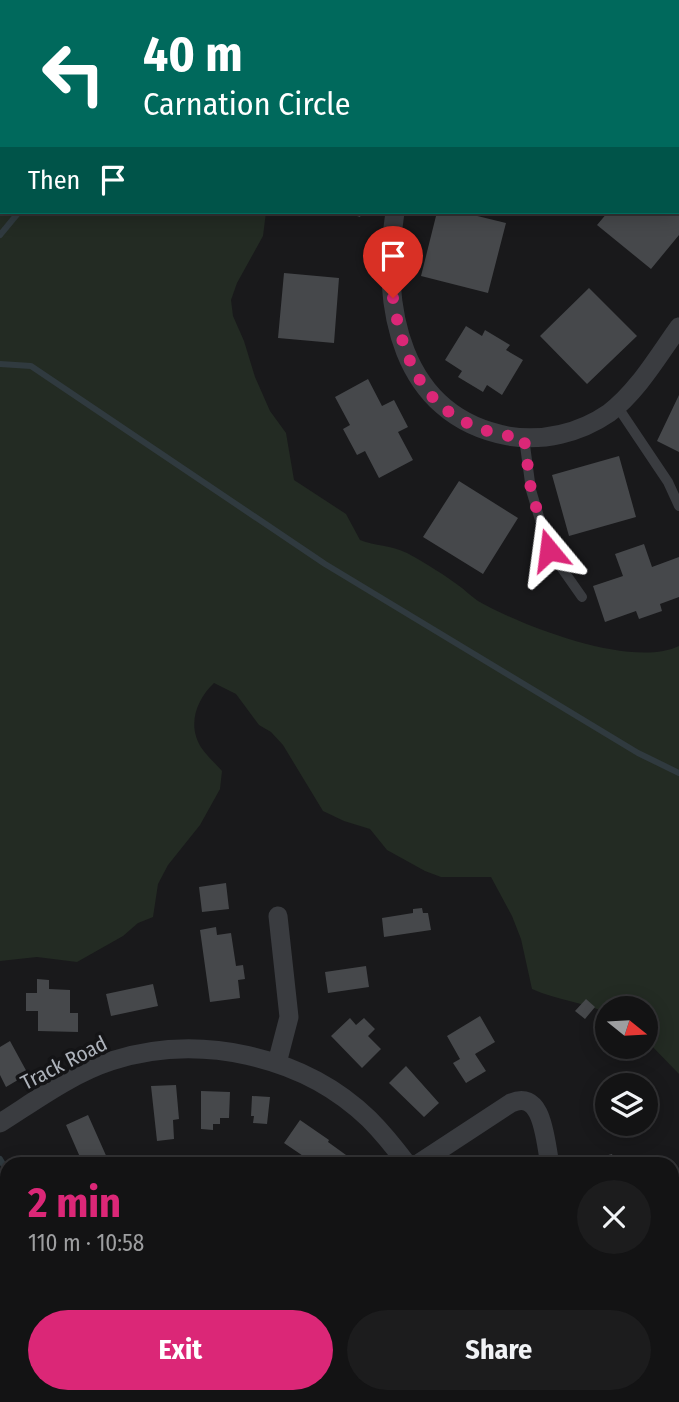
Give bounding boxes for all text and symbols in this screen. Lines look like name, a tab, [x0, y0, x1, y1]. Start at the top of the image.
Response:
text: 40 m	[143, 25, 243, 84]
icon: left	[28, 28, 119, 119]
text: Carnation Circle	[143, 85, 350, 123]
icon: arrive	[94, 161, 132, 199]
text: Then	[28, 165, 80, 196]
pin	[363, 226, 423, 298]
icon: arrive	[374, 237, 412, 275]
position arrow	[512, 513, 586, 587]
north arrow	[595, 996, 658, 1059]
map controls	[595, 996, 658, 1136]
street label: Track Road	[17, 1030, 111, 1096]
button: layers	[595, 1073, 658, 1136]
text: 2 min	[28, 1178, 121, 1228]
button: close	[577, 1180, 651, 1254]
text: 110 m · 10:58	[28, 1229, 144, 1257]
button: Exit	[28, 1310, 333, 1390]
button: Share	[347, 1310, 651, 1390]

